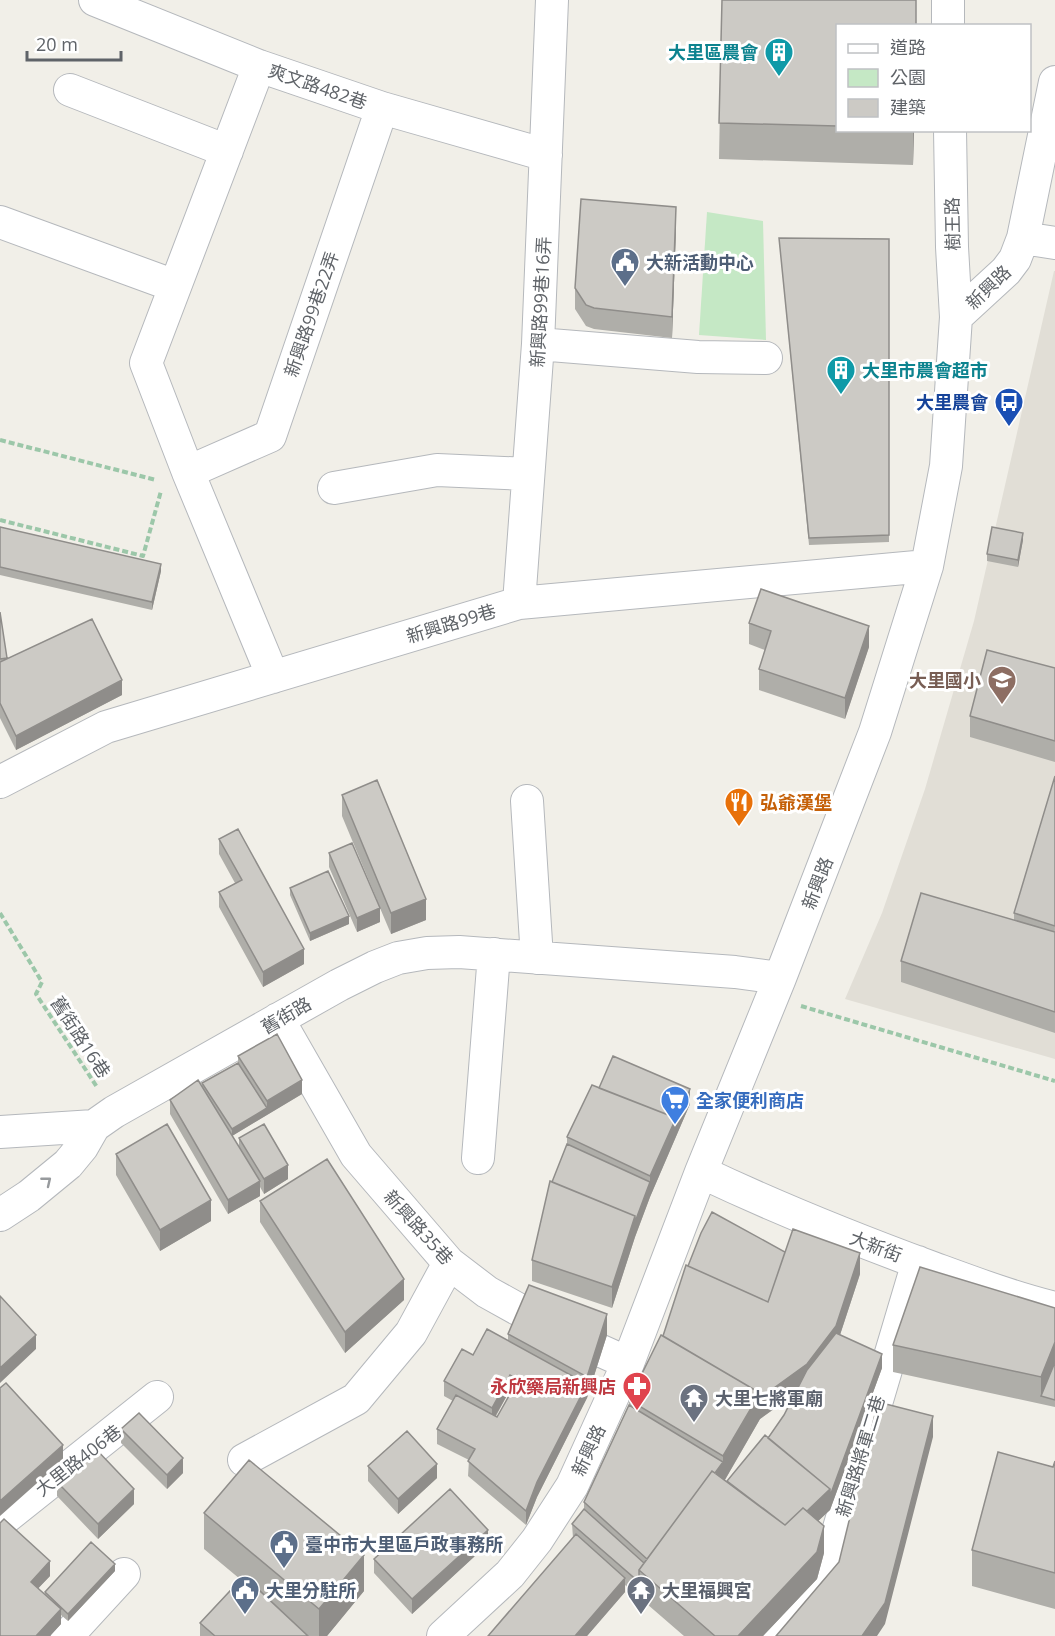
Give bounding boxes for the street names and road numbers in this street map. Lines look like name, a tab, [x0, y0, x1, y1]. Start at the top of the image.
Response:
street label: 爽文路482巷	[265, 58, 371, 114]
street label: 樹王路	[940, 197, 964, 251]
street label: 新興路99巷16弄	[525, 236, 555, 368]
street label: 新興路99巷22弄	[278, 248, 344, 380]
street label: 新興路	[960, 260, 1016, 314]
street label: 新興路99巷	[403, 598, 499, 648]
street label: 新興路	[796, 853, 838, 913]
street label: 舊街路	[257, 991, 315, 1039]
street label: 舊街路16巷	[46, 992, 116, 1082]
street label: 新興路35巷	[379, 1185, 459, 1269]
street label: 大新街	[846, 1225, 906, 1267]
street label: 新興路將軍二巷	[830, 1392, 890, 1520]
street label: 大里路406巷	[30, 1419, 126, 1501]
street label: 新興路	[566, 1420, 610, 1480]

